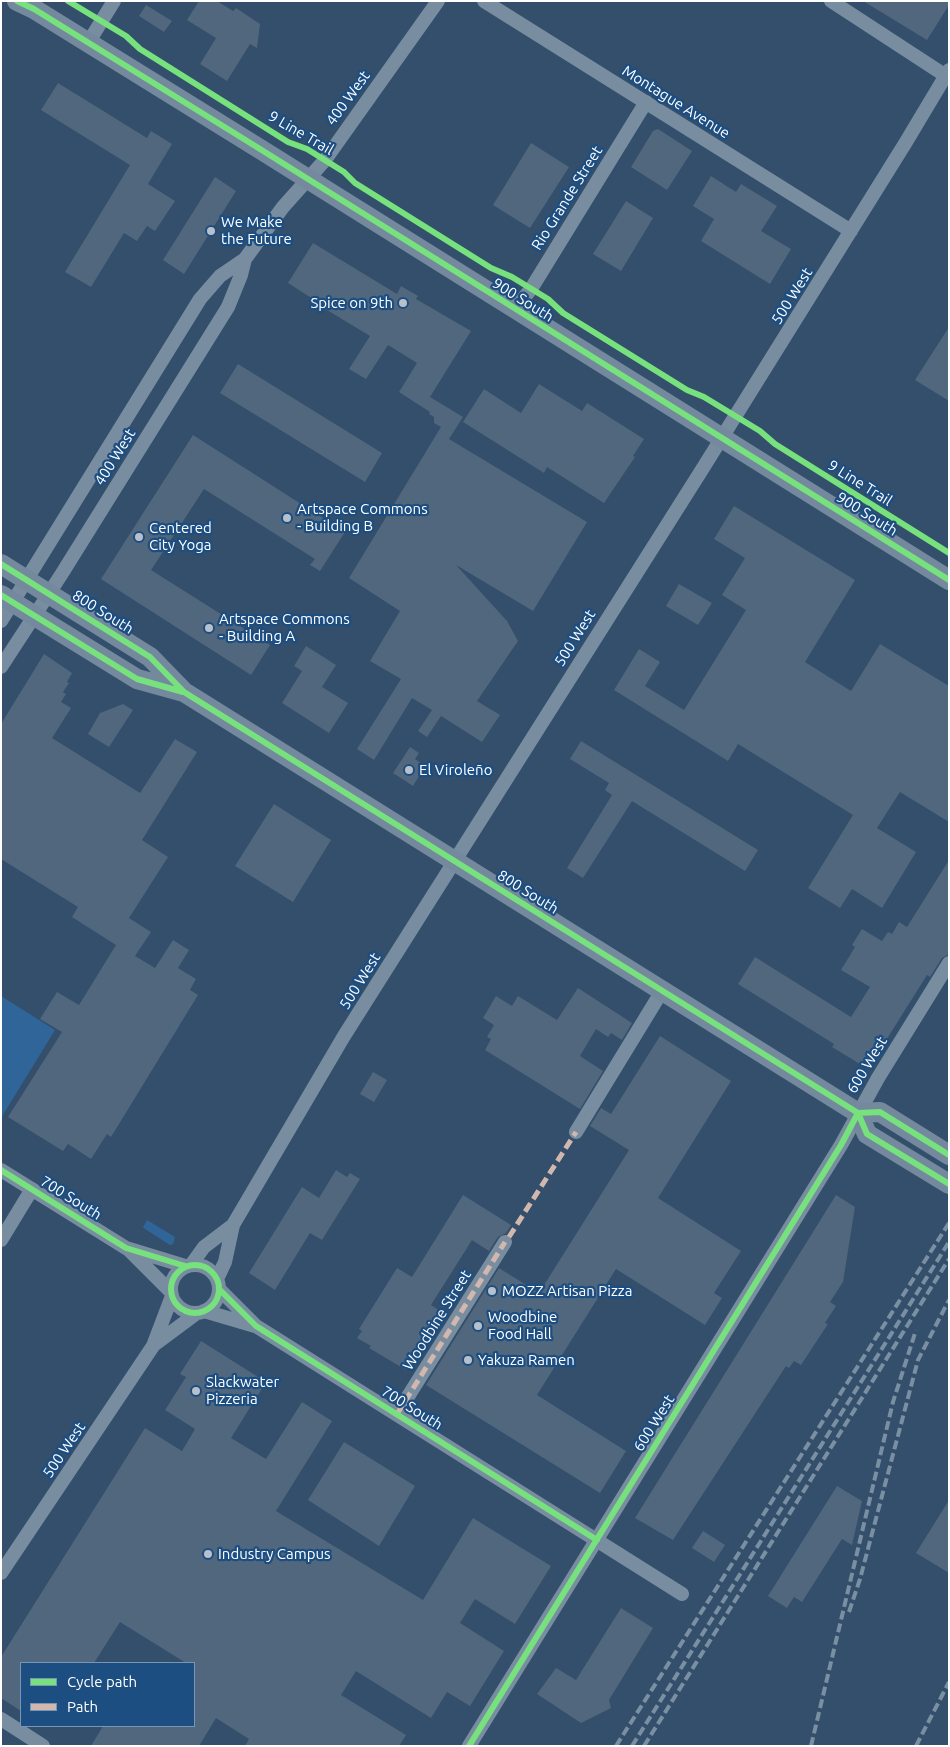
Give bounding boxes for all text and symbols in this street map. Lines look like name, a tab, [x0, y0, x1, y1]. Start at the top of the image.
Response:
street label: Montague Avenue	[619, 62, 733, 142]
street label: 400 West	[322, 67, 374, 129]
street label: 9 Line Trail	[265, 107, 337, 159]
street label: Rio Grande Street	[528, 143, 606, 253]
place label: We Make the Future	[221, 213, 292, 248]
marker: We Make the Future	[205, 225, 217, 237]
street label: 500 West	[768, 264, 816, 328]
street label: 900 South	[489, 274, 557, 326]
place label: Spice on 9th	[310, 294, 393, 312]
marker: Spice on 9th	[397, 297, 409, 309]
street label: 400 West	[91, 425, 139, 489]
street label: 9 Line Trail	[825, 456, 895, 510]
street label: 900 South	[833, 488, 901, 540]
place label: Artspace Commons - Building B	[297, 500, 428, 535]
marker: Artspace Commons - Building B	[281, 512, 293, 524]
place label: Centered City Yoga	[149, 519, 212, 554]
marker: Centered City Yoga	[133, 531, 145, 543]
street label: 800 South	[69, 586, 137, 638]
street label: 500 West	[551, 606, 599, 670]
place label: Artspace Commons - Building A	[219, 610, 350, 645]
marker: Artspace Commons - Building A	[203, 622, 215, 634]
place label: El Viroleño	[419, 761, 492, 779]
marker: El Viroleño	[403, 764, 415, 776]
street label: 800 South	[494, 866, 562, 918]
street label: 500 West	[336, 949, 384, 1013]
street label: 600 West	[843, 1033, 891, 1097]
street label: 700 South	[37, 1172, 105, 1224]
street label: Woodbine Street	[399, 1267, 475, 1373]
place label: MOZZ Artisan Pizza	[502, 1282, 632, 1300]
marker: MOZZ Artisan Pizza	[486, 1285, 498, 1297]
place label: Woodbine Food Hall	[488, 1308, 557, 1343]
marker: Woodbine Food Hall	[472, 1320, 484, 1332]
place label: Yakuza Ramen	[478, 1351, 575, 1369]
marker: Yakuza Ramen	[462, 1354, 474, 1366]
place label: Slackwater Pizzeria	[206, 1373, 279, 1408]
street label: 700 South	[378, 1382, 446, 1434]
marker: Slackwater Pizzeria	[190, 1385, 202, 1397]
street label: 600 West	[630, 1391, 678, 1455]
street label: 500 West	[39, 1419, 89, 1481]
place label: Industry Campus	[218, 1545, 331, 1563]
marker: Industry Campus	[202, 1548, 214, 1560]
legend	[20, 1662, 195, 1727]
text: Cycle path	[67, 1673, 137, 1690]
text: Path	[67, 1698, 98, 1715]

